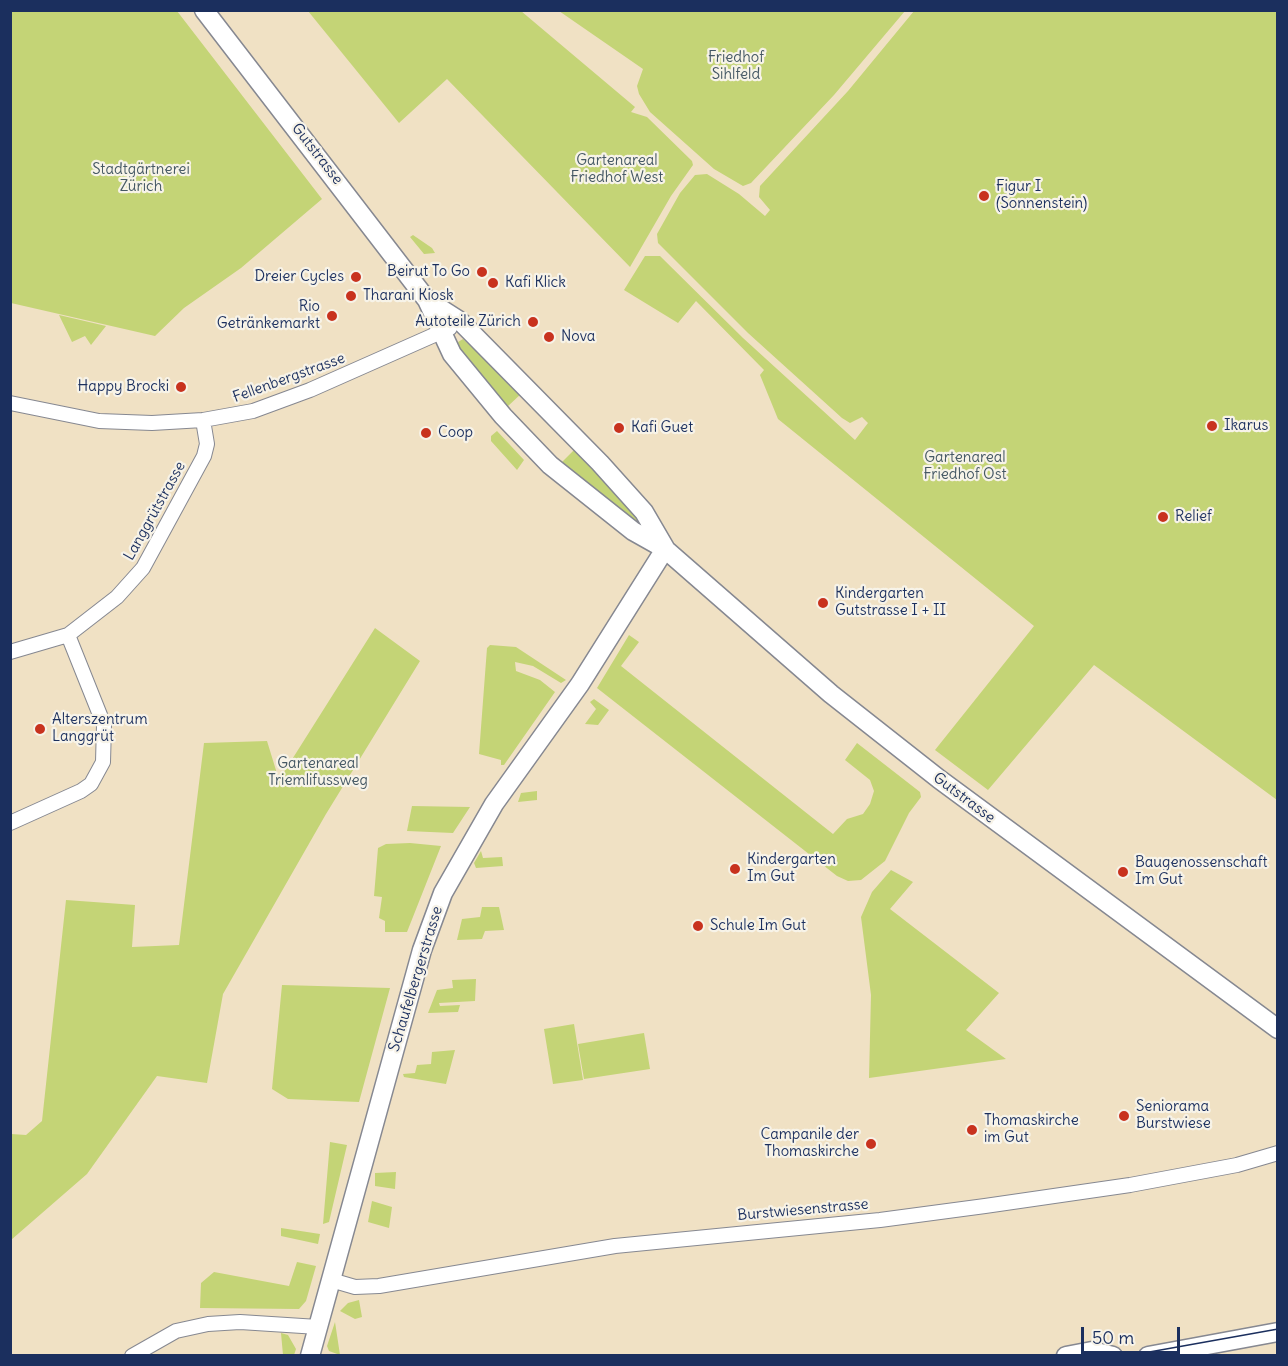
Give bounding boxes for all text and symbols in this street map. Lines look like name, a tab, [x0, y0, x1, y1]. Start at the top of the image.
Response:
park label: Friedhof Sihlfeld	[708, 49, 764, 84]
street label: Gutstrasse	[288, 120, 346, 188]
park label: Gartenareal Friedhof West	[571, 152, 663, 187]
park label: Stadtgärtnerei Zürich	[92, 161, 190, 196]
place label: Figur I (Sonnenstein)	[996, 178, 1087, 213]
marker: Figur I (Sonnenstein)	[977, 189, 991, 203]
place label: Beirut To Go	[387, 263, 470, 281]
marker: Beirut To Go	[475, 265, 489, 279]
place label: Dreier Cycles	[254, 268, 344, 286]
marker: Dreier Cycles	[349, 270, 363, 284]
place label: Kafi Klick	[505, 274, 566, 292]
marker: Kafi Klick	[486, 276, 500, 290]
place label: Tharani Kiosk	[363, 287, 454, 305]
marker: Tharani Kiosk	[344, 289, 358, 303]
place label: Rio Getränkemarkt	[217, 298, 320, 333]
marker: Rio Getränkemarkt	[325, 309, 339, 323]
place label: Autoteile Zürich	[415, 313, 521, 331]
marker: Autoteile Zürich	[526, 315, 540, 329]
place label: Nova	[561, 328, 595, 346]
marker: Nova	[542, 330, 556, 344]
street label: Fellenbergstrasse	[230, 349, 348, 407]
place label: Happy Brocki	[78, 378, 169, 396]
marker: Happy Brocki	[174, 380, 188, 394]
place label: Ikarus	[1224, 417, 1268, 435]
place label: Kafi Guet	[631, 419, 693, 437]
marker: Ikarus	[1205, 419, 1219, 433]
marker: Kafi Guet	[612, 421, 626, 435]
place label: Coop	[438, 424, 473, 442]
marker: Coop	[419, 426, 433, 440]
park label: Gartenareal Friedhof Ost	[923, 449, 1007, 484]
street label: Langgrütstrasse	[120, 458, 190, 564]
place label: Relief	[1175, 508, 1212, 526]
marker: Relief	[1156, 510, 1170, 524]
place label: Kindergarten Gutstrasse I + II	[835, 585, 946, 620]
marker: Kindergarten Gutstrasse I + II	[816, 596, 830, 610]
place label: Alterszentrum Langgrüt	[52, 711, 148, 746]
marker: Alterszentrum Langgrüt	[33, 722, 47, 736]
park label: Gartenareal Triemlifussweg	[268, 755, 368, 790]
street label: Gutstrasse	[930, 769, 998, 827]
place label: Kindergarten Im Gut	[747, 851, 836, 886]
place label: Baugenossenschaft Im Gut	[1135, 854, 1268, 889]
marker: Kindergarten Im Gut	[728, 862, 742, 876]
marker: Baugenossenschaft Im Gut	[1116, 865, 1130, 879]
street label: Schaufelbergerstrasse	[385, 904, 447, 1054]
place label: Schule Im Gut	[710, 917, 806, 935]
marker: Schule Im Gut	[691, 919, 705, 933]
place label: Seniorama Burstwiese	[1136, 1098, 1211, 1133]
marker: Seniorama Burstwiese	[1117, 1109, 1131, 1123]
place label: Thomaskirche im Gut	[984, 1112, 1079, 1147]
marker: Thomaskirche im Gut	[965, 1123, 979, 1137]
place label: Campanile der Thomaskirche	[760, 1126, 859, 1161]
marker: Campanile der Thomaskirche	[864, 1137, 878, 1151]
street label: Burstwiesenstrasse	[737, 1195, 869, 1225]
scale bar	[1084, 1315, 1183, 1353]
text: 50 m	[1092, 1326, 1134, 1349]

